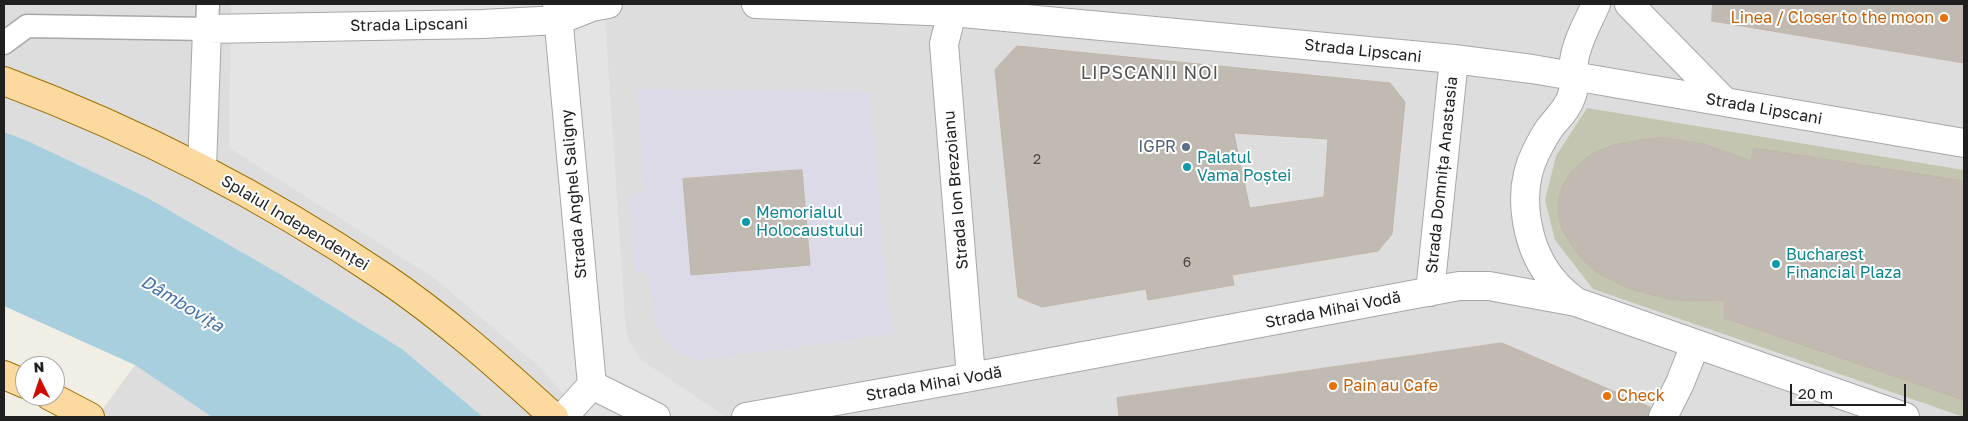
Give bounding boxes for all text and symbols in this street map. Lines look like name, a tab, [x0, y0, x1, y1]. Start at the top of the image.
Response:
place label: Linea / Closer to the moon	[1731, 8, 1934, 28]
marker: Linea / Closer to the moon	[1938, 12, 1950, 24]
street label: Strada Lipscani	[350, 14, 468, 36]
street label: Strada Lipscani	[1303, 35, 1423, 67]
district label: LIPSCANII NOI	[1079, 62, 1221, 84]
street label: Strada Domnița Anastasia	[1422, 75, 1462, 275]
street label: Strada Lipscani	[1704, 89, 1824, 129]
street label: Strada Anghel Saligny	[557, 109, 591, 279]
street label: Strada Ion Brezoianu	[939, 110, 973, 270]
place label: IGPR	[1138, 137, 1176, 157]
marker: IGPR	[1180, 141, 1192, 153]
place label: Palatul Vama Poștei	[1197, 148, 1291, 186]
house number: 2	[1033, 152, 1041, 168]
marker: Palatul Vama Poștei	[1181, 161, 1193, 173]
street label: Splaiul Independenței	[218, 171, 372, 275]
place label: Memorialul Holocaustului	[756, 203, 863, 241]
marker: Memorialul Holocaustului	[740, 216, 752, 228]
place label: Bucharest Financial Plaza	[1786, 245, 1902, 283]
house number: 6	[1183, 255, 1191, 271]
marker: Bucharest Financial Plaza	[1770, 258, 1782, 270]
water label: Dâmbovița	[137, 271, 227, 337]
street label: Strada Mihai Vodă	[1264, 287, 1402, 333]
north arrow	[15, 356, 65, 406]
text: N	[33, 358, 45, 375]
street label: Strada Mihai Vodă	[864, 363, 1004, 405]
scale bar	[1793, 374, 1909, 406]
place label: Pain au Cafe	[1343, 376, 1438, 396]
marker: Pain au Cafe	[1327, 380, 1339, 392]
text: 20 m	[1798, 384, 1833, 402]
place label: Check	[1617, 386, 1665, 406]
marker: Check	[1601, 390, 1613, 402]

